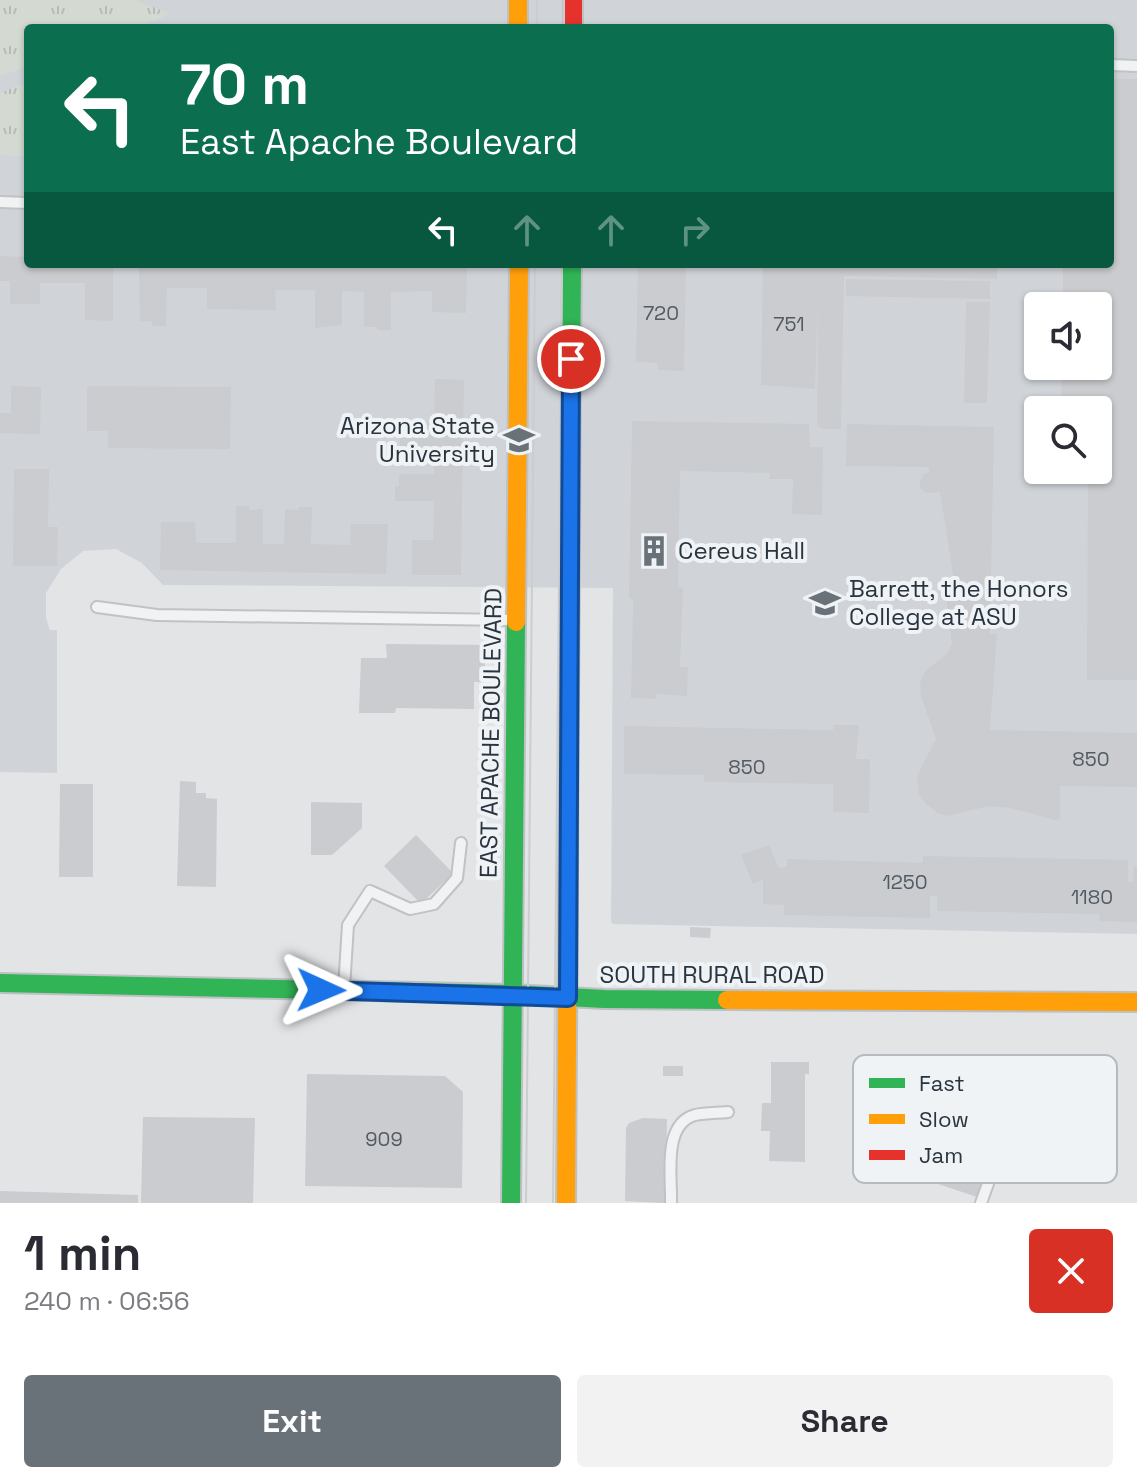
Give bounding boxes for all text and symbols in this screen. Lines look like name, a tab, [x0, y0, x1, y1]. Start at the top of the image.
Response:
text: 70 m	[180, 49, 309, 120]
icon: left	[48, 56, 152, 160]
text: East Apache Boulevard	[180, 119, 578, 165]
icon: left	[421, 208, 465, 252]
icon: ahead	[505, 208, 549, 252]
icon: ahead	[589, 208, 633, 252]
icon: right	[673, 208, 717, 252]
map controls	[1024, 292, 1112, 484]
button: sound	[1024, 292, 1112, 380]
house number: 720	[643, 300, 679, 326]
house number: 751	[773, 311, 805, 337]
pin	[537, 325, 605, 393]
icon: arrive	[549, 337, 593, 381]
button: search	[1024, 396, 1112, 484]
place label: Arizona State University	[340, 410, 495, 469]
school or university icon: Arizona State University	[502, 423, 536, 457]
building icon: Cereus Hall	[637, 534, 671, 568]
place label: Cereus Hall	[678, 535, 805, 566]
place label: Barrett, the Honors College at ASU	[849, 573, 1068, 632]
school or university icon: Barrett, the Honors College at ASU	[808, 586, 842, 620]
street label: EAST APACHE BOULEVARD	[472, 588, 509, 878]
house number: 850	[1072, 746, 1110, 772]
house number: 850	[728, 754, 766, 780]
house number: 1250	[882, 869, 928, 895]
house number: 1180	[1071, 884, 1113, 910]
position arrow	[279, 948, 363, 1032]
street label: SOUTH RURAL ROAD	[600, 959, 824, 990]
legend	[853, 1055, 1117, 1183]
text: Fast	[919, 1069, 965, 1097]
text: Slow	[919, 1105, 969, 1133]
house number: 909	[365, 1126, 403, 1152]
text: Jam	[919, 1141, 963, 1169]
text: 1 min	[24, 1223, 141, 1284]
button: close	[1029, 1229, 1113, 1313]
text: 240 m · 06:56	[24, 1284, 190, 1318]
button: Exit	[24, 1375, 561, 1467]
button: Share	[577, 1375, 1113, 1467]

